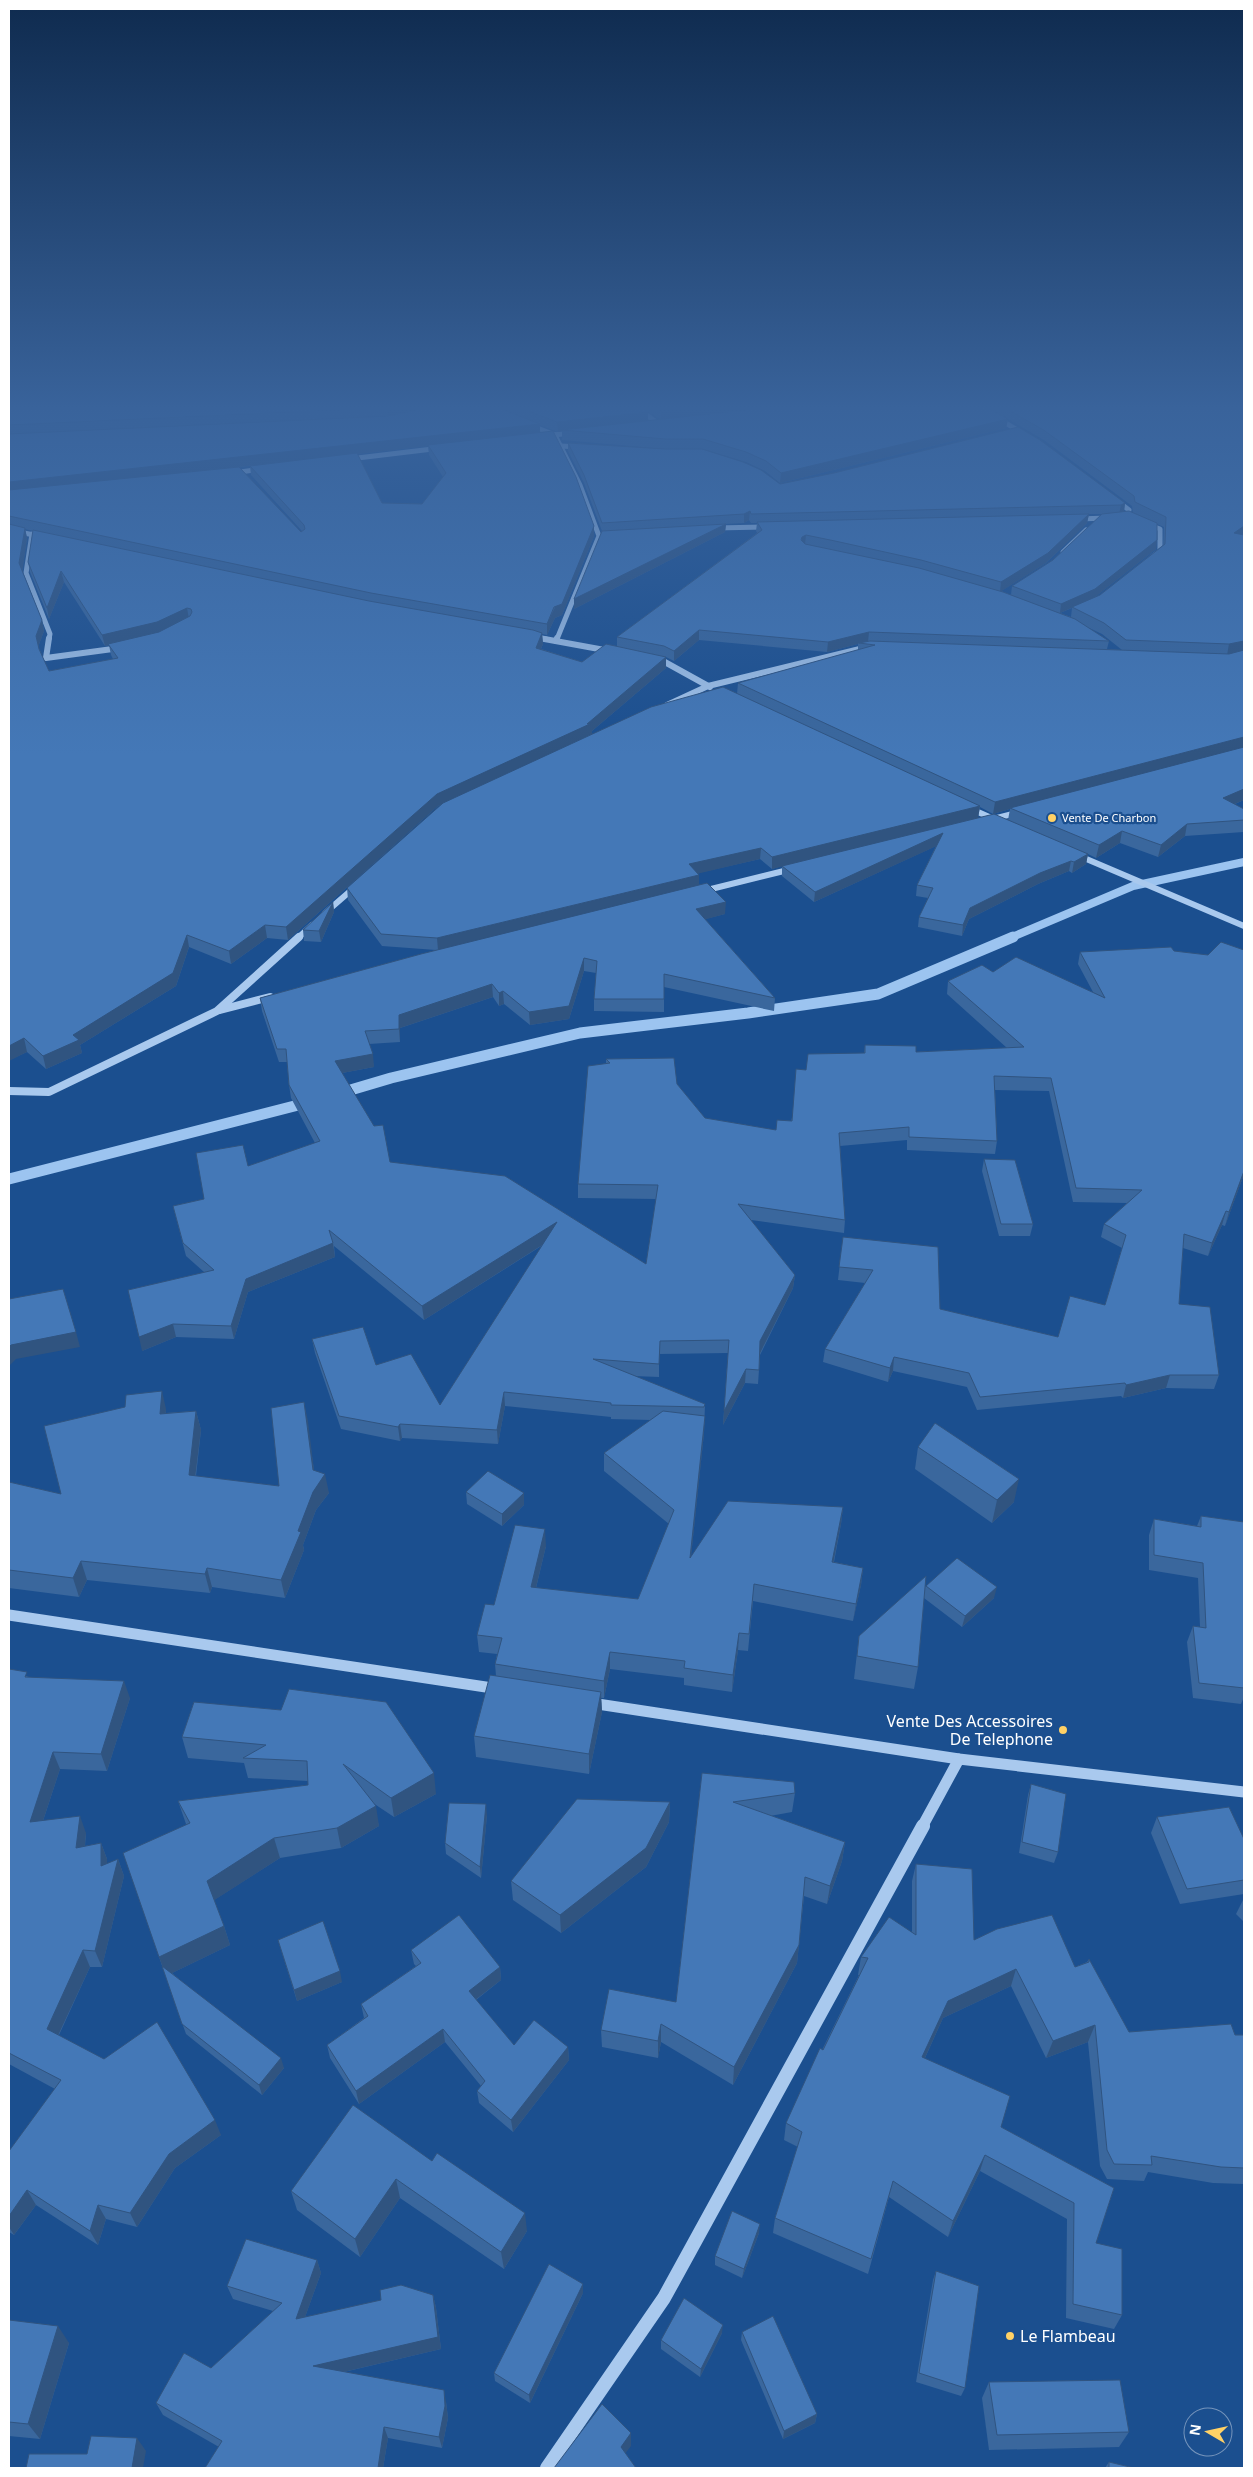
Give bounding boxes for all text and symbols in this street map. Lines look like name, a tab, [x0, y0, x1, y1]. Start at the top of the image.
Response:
place label: Vente De Charbon	[1062, 810, 1156, 825]
marker: Vente De Charbon	[1046, 812, 1058, 824]
place label: Vente Des Accessoires De Telephone	[887, 1710, 1053, 1750]
marker: Vente Des Accessoires De Telephone	[1057, 1724, 1069, 1736]
place label: Le Flambeau	[1020, 2325, 1116, 2347]
marker: Le Flambeau	[1004, 2330, 1016, 2342]
north arrow	[1183, 2407, 1233, 2457]
text: N	[1184, 2423, 1205, 2437]

